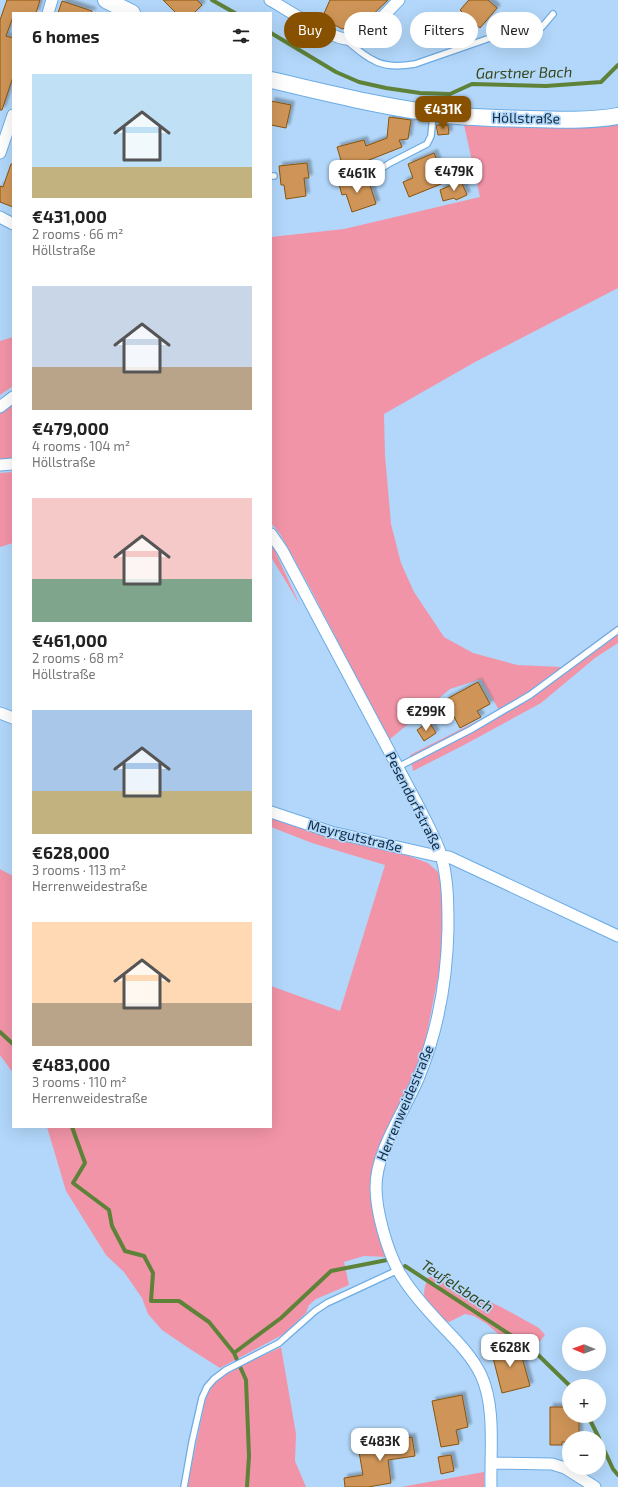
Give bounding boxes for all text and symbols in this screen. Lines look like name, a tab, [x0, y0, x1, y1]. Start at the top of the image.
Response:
chip: Buy	[284, 12, 336, 48]
chip: Rent	[344, 12, 402, 48]
chip: Filters	[410, 12, 478, 48]
chip: New	[486, 12, 543, 48]
icon: filters	[230, 25, 252, 47]
text: 6 homes	[32, 26, 100, 46]
water label: Garstner Bach	[475, 62, 572, 82]
pin: €431K	[415, 96, 471, 130]
icon: home	[106, 100, 178, 172]
text: €431K	[424, 101, 462, 117]
street label: Höllstraße	[492, 108, 560, 127]
pin: €479K	[426, 158, 482, 192]
pin: €461K	[329, 160, 385, 194]
text: €479K	[434, 163, 474, 179]
text: €461K	[338, 165, 376, 181]
text: €431,000	[32, 206, 107, 226]
text: 2 rooms · 66 m²	[32, 226, 123, 242]
text: Höllstraße	[32, 242, 95, 258]
icon: home	[106, 312, 178, 384]
text: €479,000	[32, 418, 109, 438]
text: 4 rooms · 104 m²	[32, 438, 130, 454]
text: Höllstraße	[32, 454, 95, 470]
icon: home	[106, 524, 178, 596]
text: €461,000	[32, 630, 107, 650]
text: 2 rooms · 68 m²	[32, 650, 124, 666]
text: Höllstraße	[32, 666, 95, 682]
pin: €299K	[398, 698, 454, 732]
text: €299K	[406, 703, 446, 719]
icon: home	[106, 736, 178, 808]
street label: Pesendorfstraße	[382, 749, 447, 853]
street label: Mayrgutstraße	[306, 816, 404, 855]
text: €628,000	[32, 842, 110, 862]
text: 3 rooms · 113 m²	[32, 862, 126, 878]
text: Herrenweidestraße	[32, 878, 147, 894]
icon: home	[106, 948, 178, 1020]
street label: Herrenweidestraße	[372, 1042, 437, 1163]
text: €483,000	[32, 1054, 110, 1074]
text: 3 rooms · 110 m²	[32, 1074, 127, 1090]
text: Herrenweidestraße	[32, 1090, 147, 1106]
water label: Teufelsbach	[418, 1255, 497, 1315]
north arrow	[562, 1327, 606, 1371]
map controls	[562, 1327, 606, 1475]
pin: €628K	[482, 1334, 538, 1368]
text: €628K	[490, 1339, 530, 1355]
button: +	[562, 1379, 606, 1423]
pin: €483K	[352, 1428, 408, 1462]
button: −	[562, 1431, 606, 1475]
text: €483K	[360, 1433, 400, 1449]

